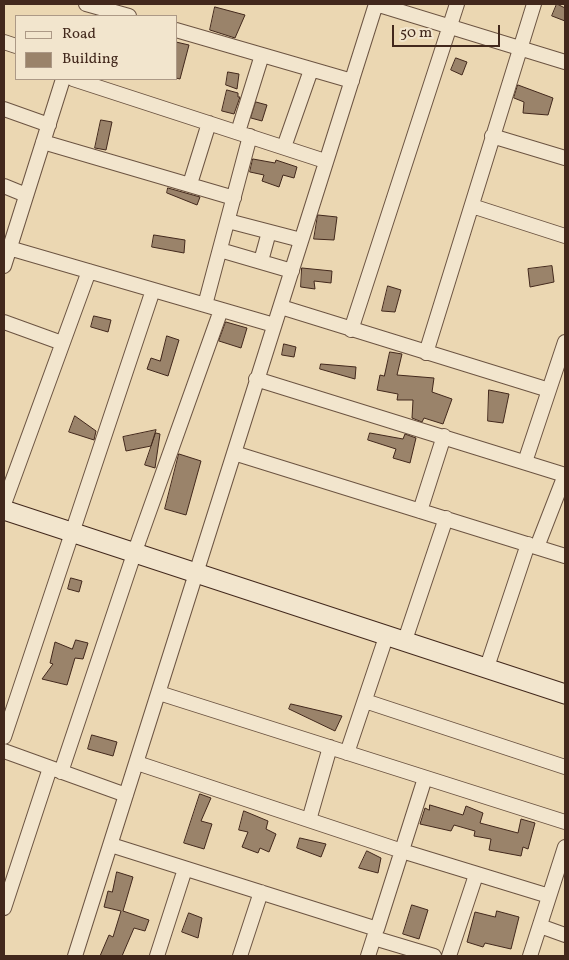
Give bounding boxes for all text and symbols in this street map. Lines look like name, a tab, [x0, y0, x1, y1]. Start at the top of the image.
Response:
legend	[15, 15, 178, 80]
scale bar	[394, 15, 502, 47]
text: 50 m	[400, 23, 432, 44]
text: Road	[62, 24, 96, 45]
text: Building	[62, 49, 118, 70]

